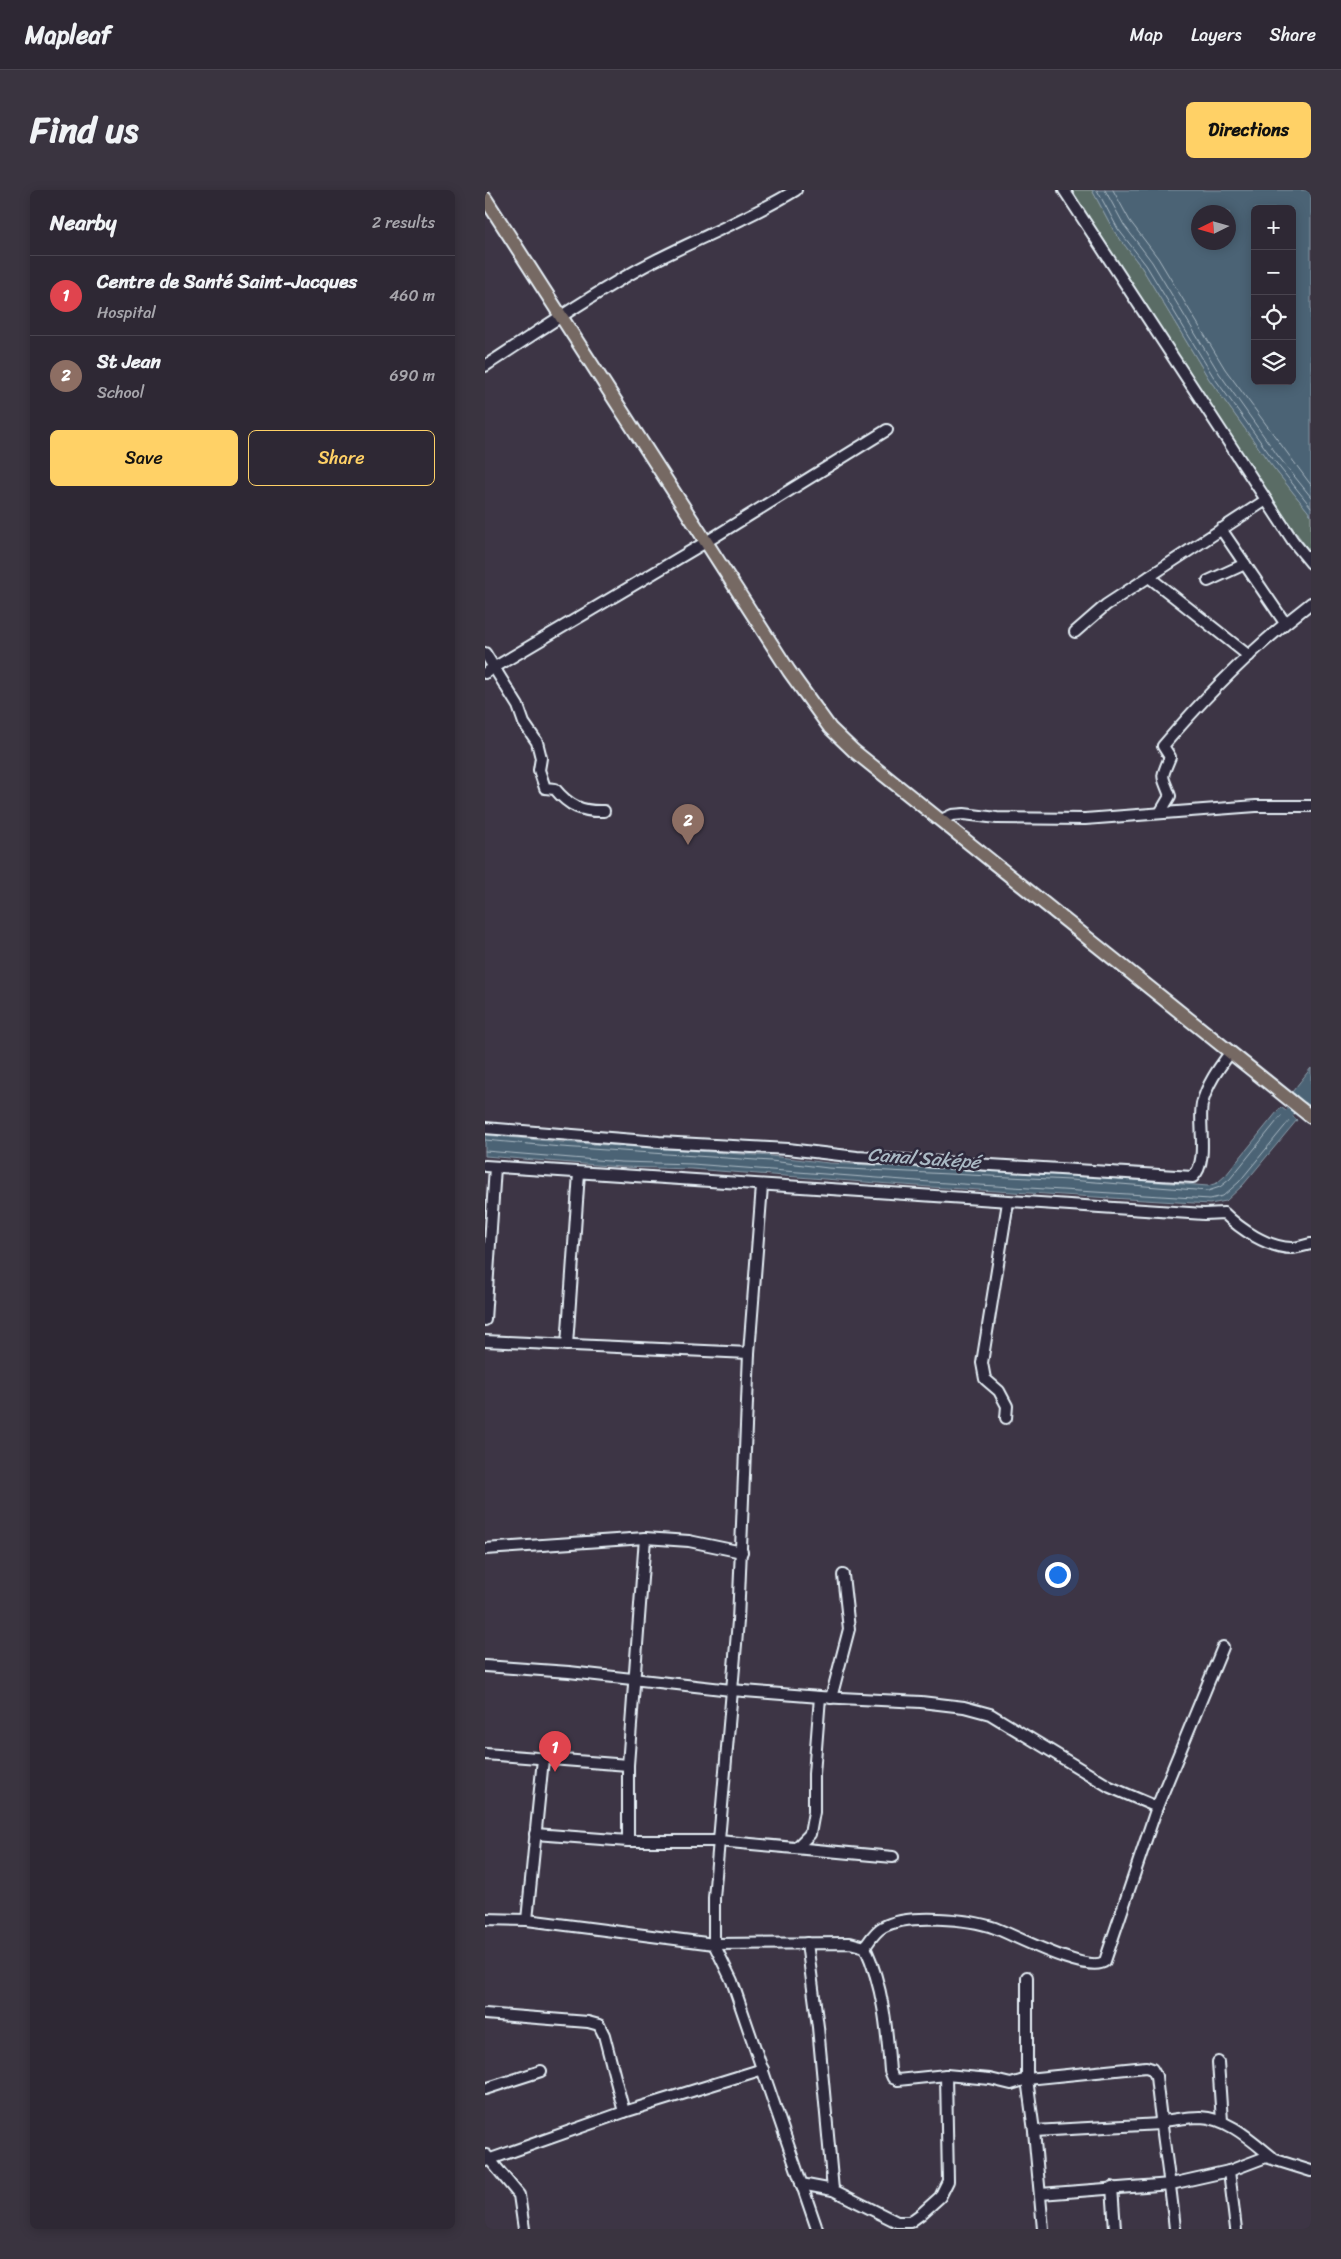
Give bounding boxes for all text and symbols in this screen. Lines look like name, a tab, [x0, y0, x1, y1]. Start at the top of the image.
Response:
text: Mapleaf	[25, 14, 111, 56]
text: Map	[1130, 19, 1163, 51]
text: Layers	[1191, 19, 1242, 51]
text: Share	[1270, 19, 1316, 51]
text: Find us	[30, 99, 138, 161]
button: Directions	[1186, 102, 1311, 158]
text: Nearby	[50, 204, 116, 242]
north arrow	[1191, 205, 1236, 250]
map controls	[1251, 205, 1296, 385]
button: +	[1251, 205, 1296, 250]
text: 2 results	[372, 208, 435, 237]
button: −	[1251, 250, 1296, 295]
text: Centre de Santé Saint-Jacques	[97, 265, 357, 298]
text: 1	[63, 281, 69, 310]
text: 460 m	[389, 281, 435, 310]
button: locate	[1251, 295, 1296, 340]
text: Hospital	[97, 298, 156, 327]
button: layers	[1251, 340, 1296, 385]
text: St Jean	[97, 345, 161, 378]
text: 2	[61, 361, 71, 390]
text: 690 m	[390, 361, 435, 390]
text: School	[97, 378, 144, 407]
button: Save	[50, 430, 238, 486]
button: Share	[248, 430, 435, 486]
pin: 2	[672, 804, 704, 845]
water label: Canal Saképé	[867, 1138, 985, 1179]
your location	[1045, 1562, 1071, 1588]
pin: 1	[539, 1731, 571, 1772]

